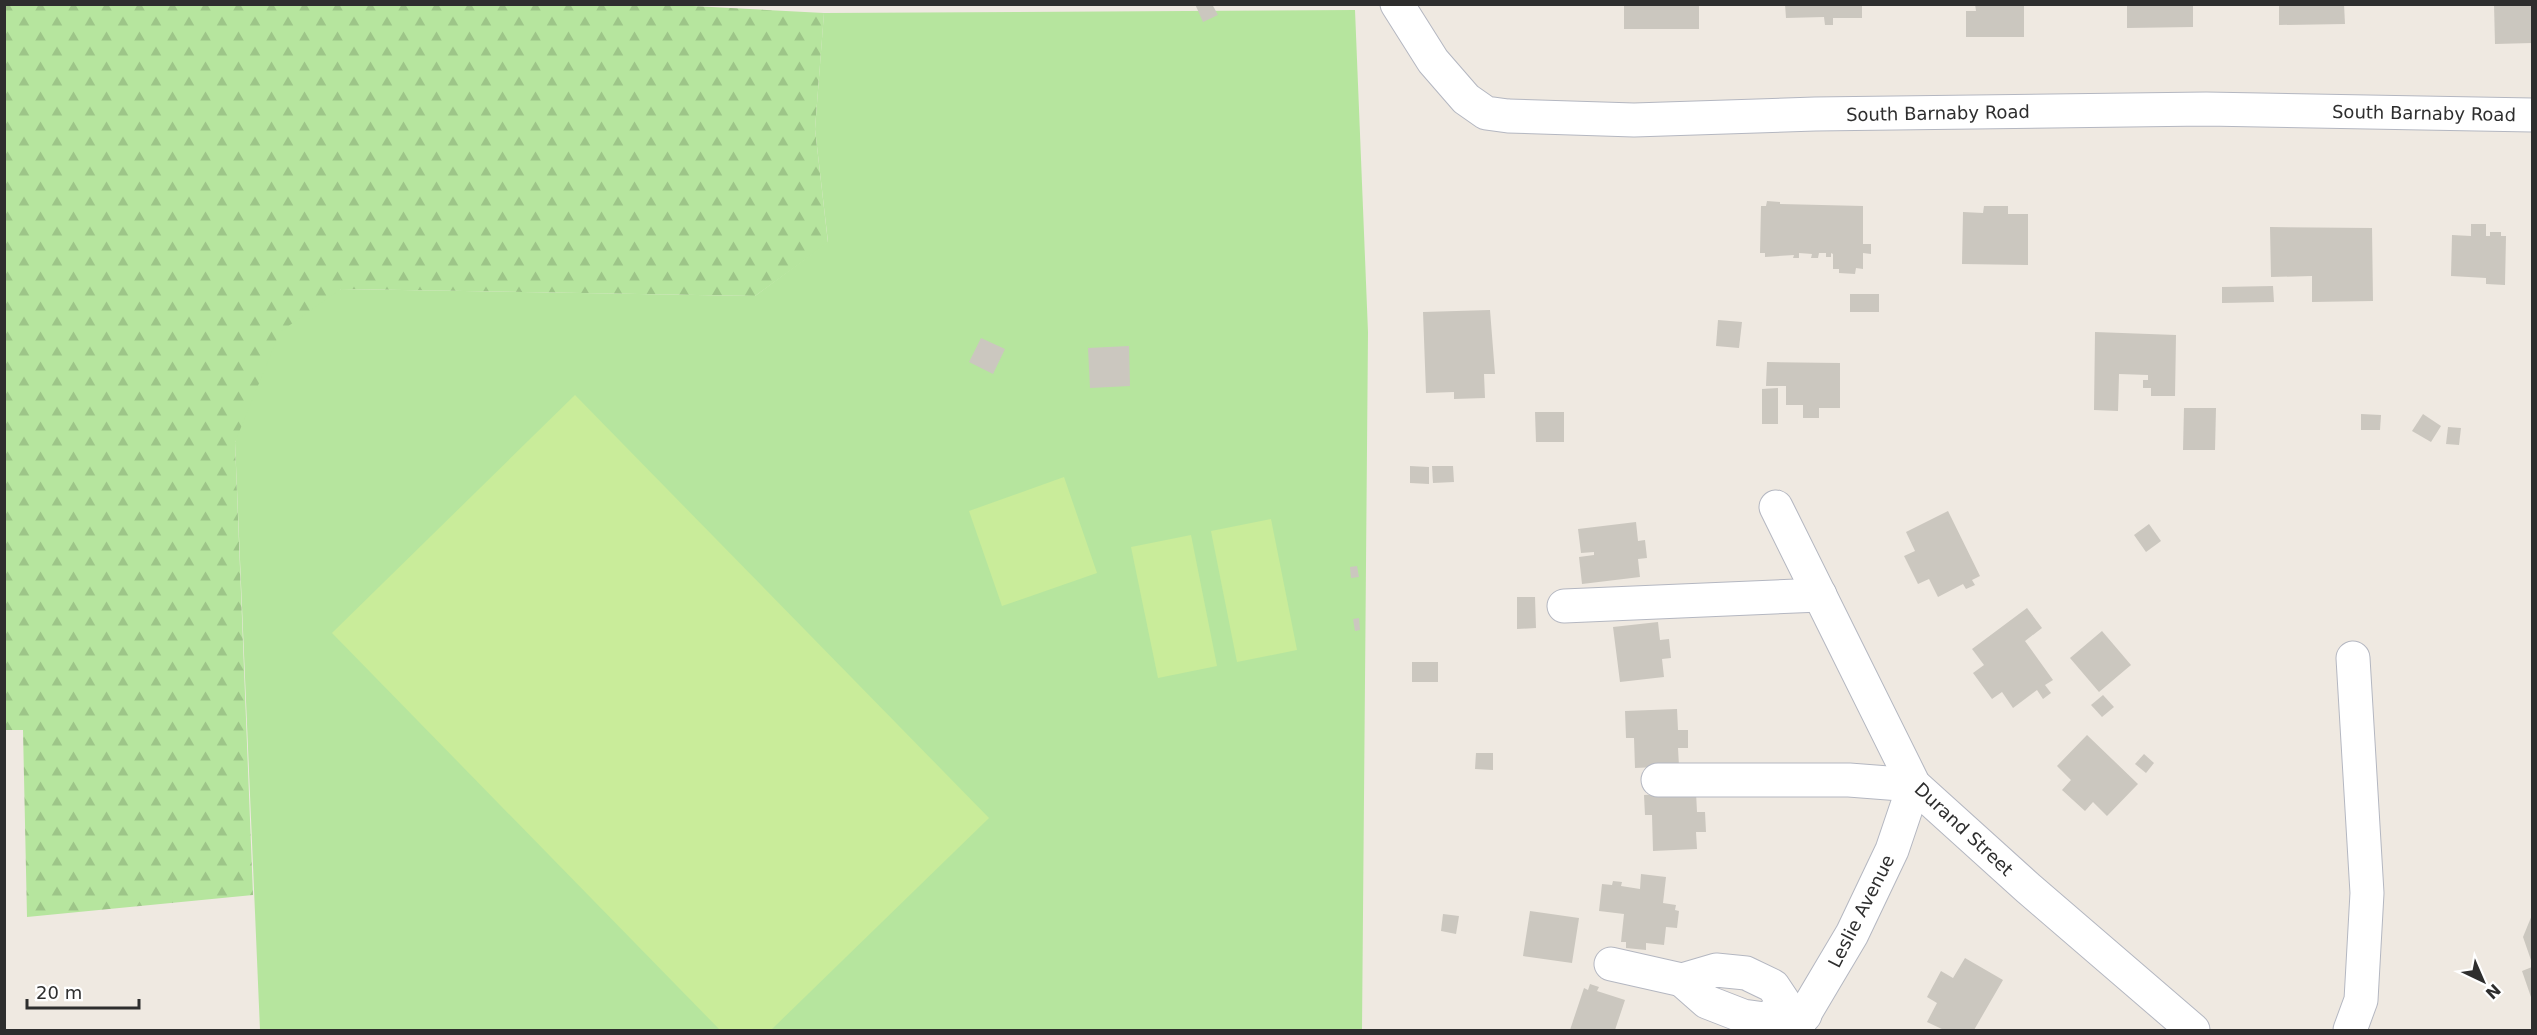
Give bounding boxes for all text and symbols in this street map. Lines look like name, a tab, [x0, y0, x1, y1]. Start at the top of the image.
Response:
street label: South Barnaby Road	[1846, 101, 2030, 125]
street label: South Barnaby Road	[2332, 101, 2516, 125]
street label: Durand Street	[1910, 778, 2018, 880]
street label: Leslie Avenue	[1824, 851, 1898, 971]
north arrow	[2453, 951, 2513, 1011]
scale bar	[27, 972, 140, 1010]
text: N	[2482, 980, 2504, 1003]
text: 20 m	[36, 982, 82, 1003]

